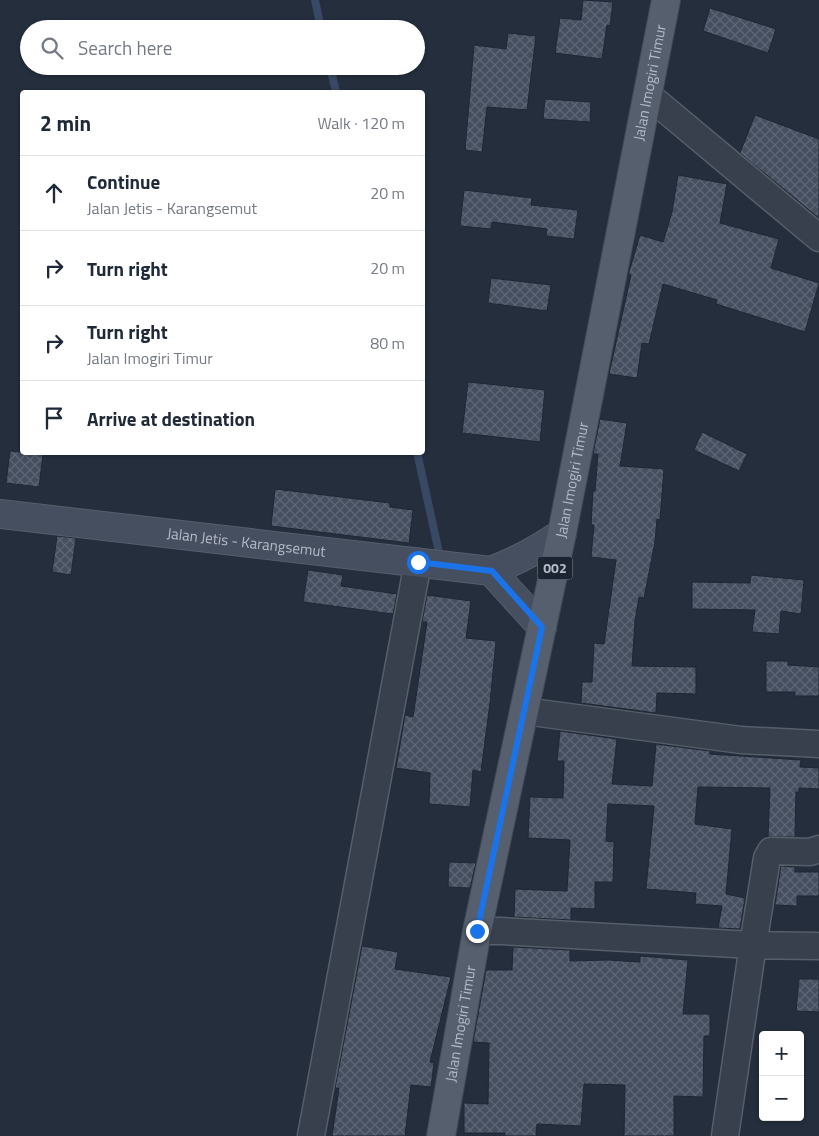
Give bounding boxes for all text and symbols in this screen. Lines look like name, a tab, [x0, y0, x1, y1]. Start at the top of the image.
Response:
search box	[20, 20, 425, 75]
street label: Jalan Imogiri Timur	[627, 22, 672, 143]
text: Search here	[78, 33, 172, 62]
icon: search	[38, 34, 66, 62]
text: 2 min	[40, 107, 91, 139]
text: Walk · 120 m	[317, 111, 405, 135]
text: Continue	[87, 167, 160, 196]
icon: ahead	[40, 179, 68, 207]
text: 20 m	[370, 181, 405, 205]
text: Jalan Jetis - Karangsemut	[87, 196, 257, 220]
icon: right	[40, 254, 68, 282]
text: Turn right	[87, 254, 168, 283]
text: 20 m	[370, 256, 405, 280]
text: Turn right	[87, 317, 168, 346]
icon: right	[40, 329, 68, 357]
text: 80 m	[370, 331, 405, 355]
text: Jalan Imogiri Timur	[87, 346, 213, 370]
icon: arrive	[40, 404, 68, 432]
text: Arrive at destination	[87, 404, 255, 433]
street label: Jalan Imogiri Timur	[549, 420, 594, 540]
street label: Jalan Jetis - Karangsemut	[166, 521, 328, 563]
route start	[407, 551, 430, 574]
road number: 002	[538, 556, 572, 580]
route end	[466, 920, 489, 943]
street label: Jalan Imogiri Timur	[439, 963, 482, 1084]
map controls	[759, 1031, 804, 1121]
button: +	[759, 1031, 804, 1076]
button: −	[759, 1076, 804, 1121]

